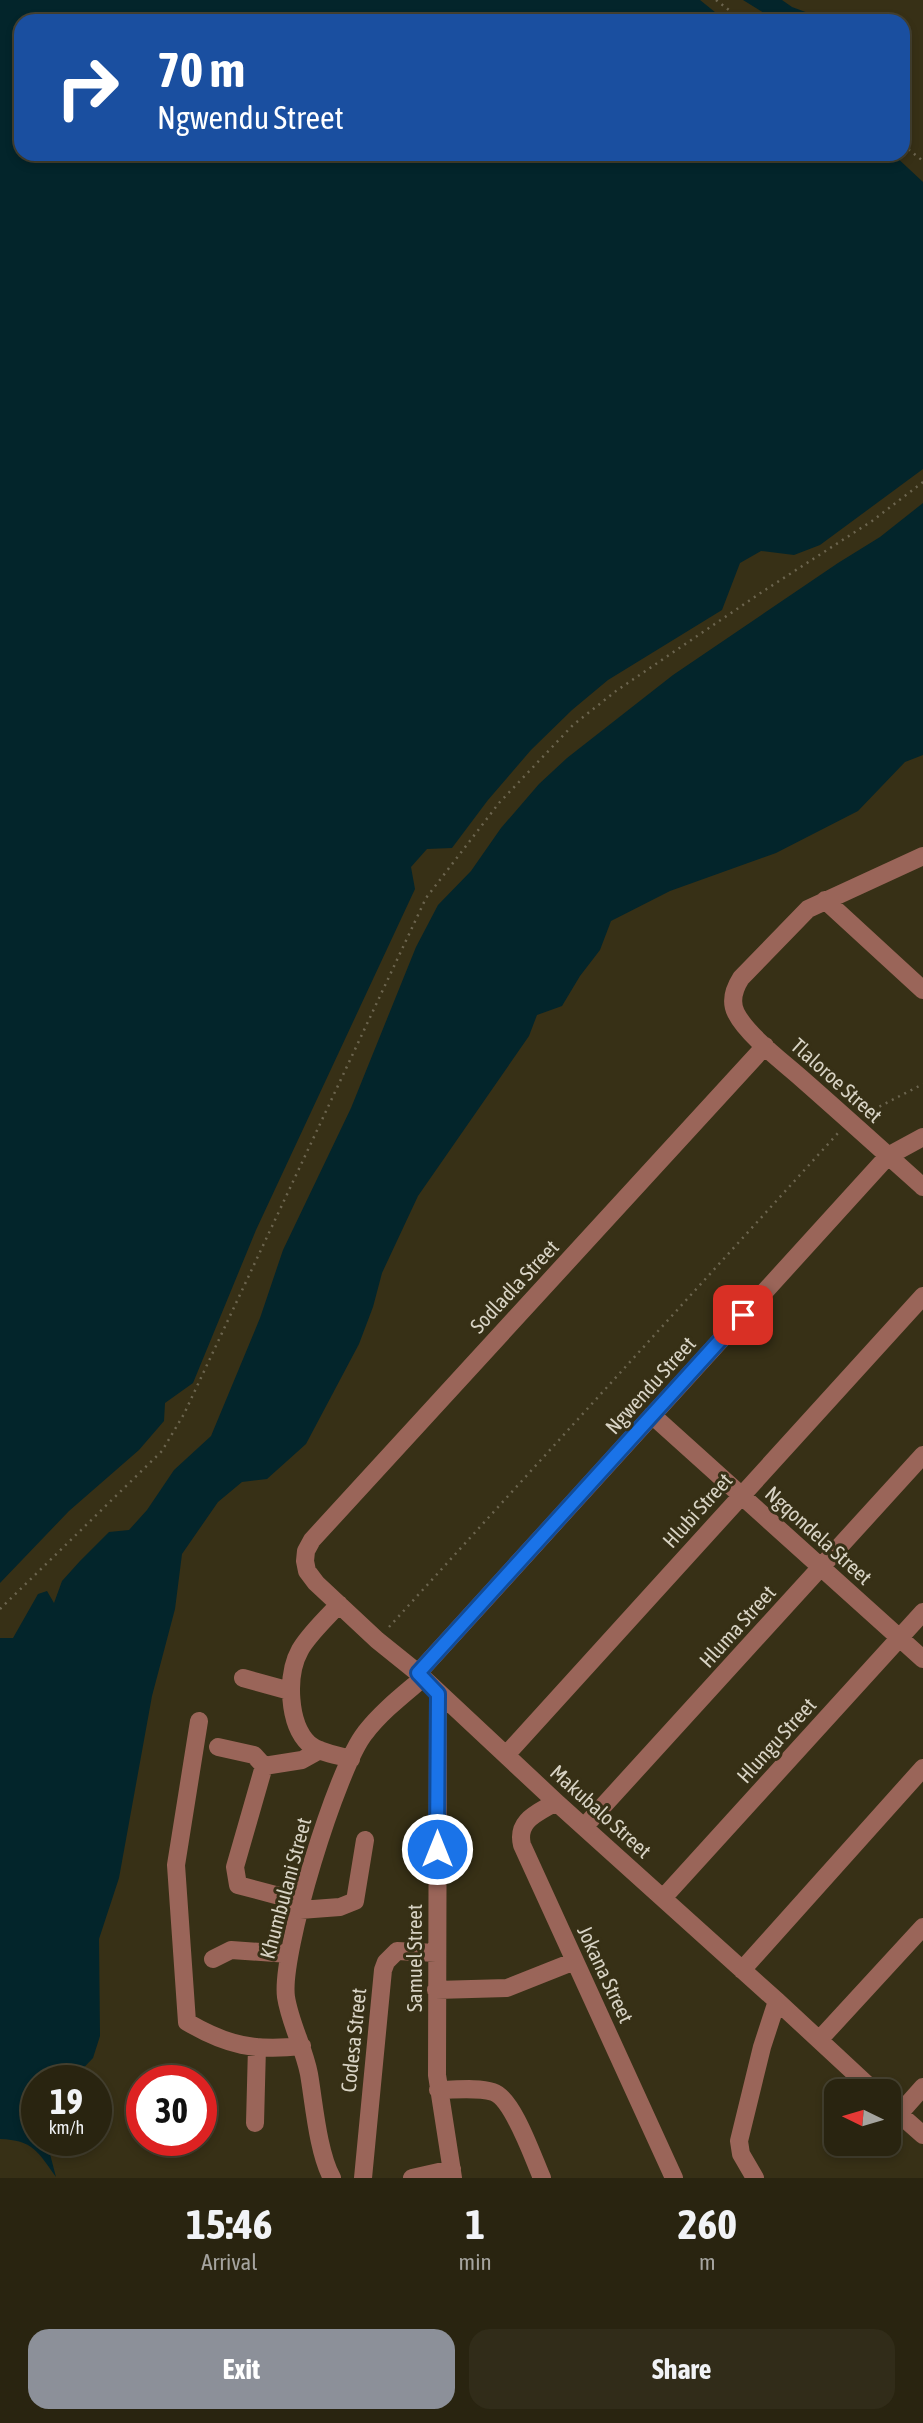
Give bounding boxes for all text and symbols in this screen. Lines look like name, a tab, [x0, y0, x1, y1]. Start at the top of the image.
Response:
text: 70 m	[157, 41, 245, 97]
icon: right	[42, 42, 133, 133]
text: Ngwendu Street	[157, 99, 344, 136]
street label: Tlaloroe Street	[787, 1033, 887, 1127]
street label: Sodladla Street	[465, 1235, 563, 1337]
pin	[713, 1285, 773, 1345]
icon: arrive	[724, 1296, 762, 1334]
street label: Ngwendu Street	[600, 1331, 700, 1439]
street label: Hlubi Street	[657, 1468, 737, 1552]
street label: Ngqondela Street	[761, 1481, 877, 1589]
street label: Hluma Street	[694, 1580, 780, 1672]
street label: Hlungu Street	[732, 1693, 820, 1787]
street label: Makubalo Street	[546, 1760, 656, 1862]
position arrow	[400, 1812, 474, 1886]
street label: Khumbulani Street	[255, 1815, 315, 1961]
street label: Samuel Street	[402, 1904, 426, 2012]
street label: Jokana Street	[573, 1922, 639, 2026]
street label: Codesa Street	[336, 1987, 370, 2093]
speed limit sign: 30	[126, 2065, 217, 2156]
north arrow	[824, 2079, 901, 2156]
map controls	[824, 2079, 901, 2156]
text: 19	[50, 2081, 83, 2121]
text: km/h	[49, 2117, 84, 2138]
text: 15:46	[186, 2200, 273, 2248]
text: 1	[465, 2200, 485, 2248]
text: 260	[678, 2200, 737, 2248]
text: Arrival	[201, 2249, 257, 2275]
text: min	[459, 2249, 492, 2275]
text: m	[699, 2249, 716, 2275]
button: Exit	[28, 2329, 455, 2409]
button: Share	[469, 2329, 895, 2409]

